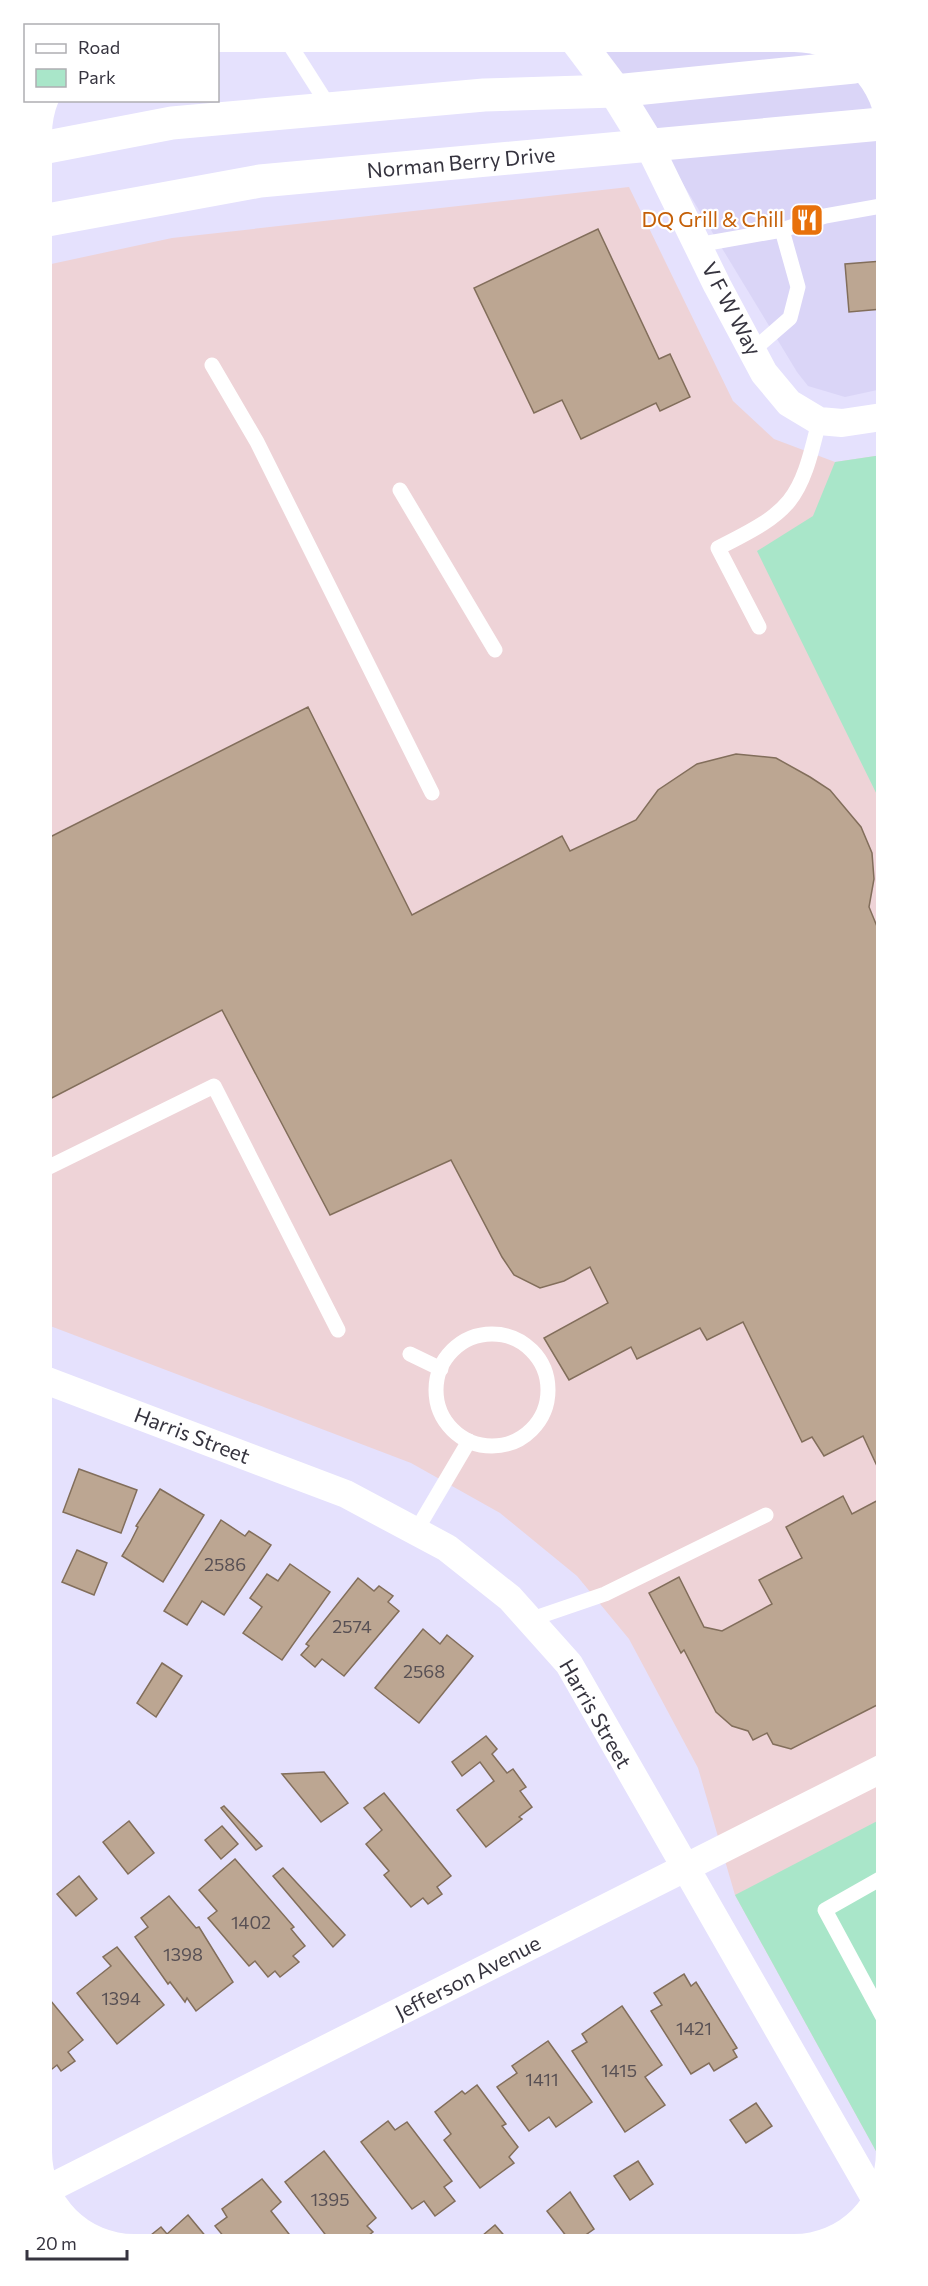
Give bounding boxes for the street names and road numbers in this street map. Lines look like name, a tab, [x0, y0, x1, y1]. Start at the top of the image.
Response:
street label: Norman Berry Drive	[366, 141, 556, 182]
street label: V F W Way	[697, 257, 767, 359]
street label: Harris Street	[131, 1401, 254, 1468]
street label: Harris Street	[555, 1654, 638, 1772]
street label: Jefferson Avenue	[390, 1929, 544, 2024]

